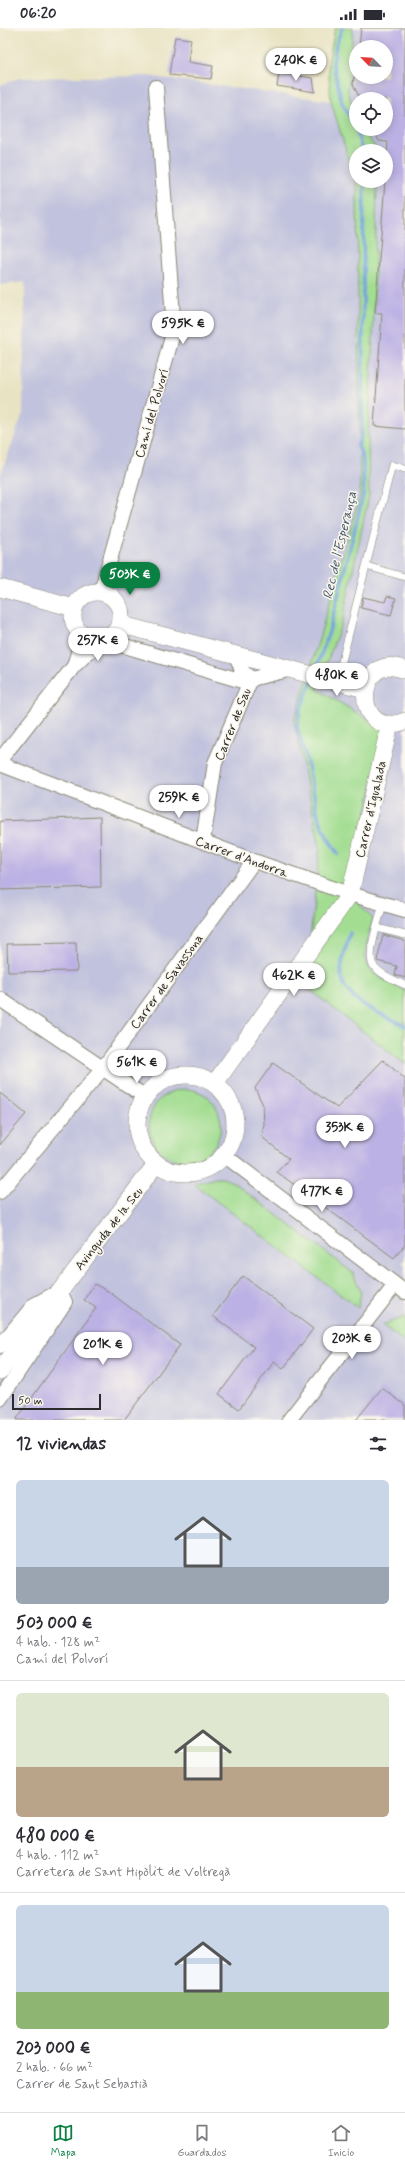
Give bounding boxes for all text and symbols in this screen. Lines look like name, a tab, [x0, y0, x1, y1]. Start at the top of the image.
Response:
text: 06:20	[20, 4, 57, 24]
north arrow	[349, 40, 393, 84]
map controls	[349, 40, 393, 188]
pin: 240K €	[263, 48, 329, 82]
text: 240K €	[274, 52, 318, 69]
button: locate	[349, 92, 393, 136]
button: layers	[349, 144, 393, 188]
pin: 595K €	[150, 311, 216, 345]
text: 595K €	[161, 315, 205, 332]
street label: Camí del Polvorí	[132, 367, 173, 460]
water label: Rec de l'Esperança	[319, 489, 361, 601]
pin: 503K €	[97, 562, 163, 596]
text: 503K €	[109, 566, 151, 583]
pin: 257K €	[65, 628, 131, 662]
text: 257K €	[77, 632, 119, 649]
pin: 480K €	[304, 663, 370, 697]
text: 480K €	[315, 667, 359, 684]
street label: Carrer de Sau	[211, 685, 256, 763]
street label: Carrer d'Igualada	[352, 759, 391, 860]
pin: 259K €	[146, 785, 212, 819]
text: 259K €	[158, 789, 200, 806]
street label: Carrer d'Andorra	[193, 833, 290, 882]
street label: Carrer de Savassona	[127, 931, 208, 1033]
pin: 462K €	[261, 963, 327, 997]
text: 462K €	[272, 967, 316, 984]
pin: 561K €	[104, 1050, 170, 1084]
text: 561K €	[116, 1054, 158, 1071]
pin: 353K €	[312, 1115, 378, 1149]
text: 353K €	[325, 1119, 365, 1136]
pin: 477K €	[289, 1179, 355, 1213]
street label: Avinguda de la Seu	[71, 1183, 148, 1275]
text: 477K €	[301, 1183, 343, 1200]
pin: 203K €	[319, 1326, 385, 1360]
text: 203K €	[332, 1330, 372, 1347]
pin: 201K €	[70, 1332, 136, 1366]
text: 201K €	[83, 1336, 123, 1353]
scale bar	[12, 1392, 101, 1411]
text: 50 m	[18, 1394, 43, 1408]
text: 12 viviendas	[16, 1433, 106, 1455]
icon: filters	[367, 1433, 389, 1455]
icon: home	[167, 1506, 239, 1578]
text: 503 000 €	[16, 1612, 93, 1634]
text: 4 hab. · 128 m²	[16, 1634, 100, 1651]
text: Camí del Polvorí	[16, 1651, 108, 1668]
icon: home	[167, 1719, 239, 1791]
text: 480 000 €	[16, 1825, 95, 1847]
text: 4 hab. · 112 m²	[16, 1847, 99, 1864]
text: Carretera de Sant Hipòlit de Voltregà	[16, 1864, 230, 1881]
icon: home	[167, 1931, 239, 2003]
text: 203 000 €	[16, 2037, 91, 2059]
text: 2 hab. · 66 m²	[16, 2059, 93, 2076]
text: Carrer de Sant Sebastià	[16, 2076, 148, 2093]
tab: Mapa	[51, 2122, 76, 2160]
tab: Guardados	[177, 2122, 226, 2160]
tab: Inicio	[328, 2122, 354, 2160]

